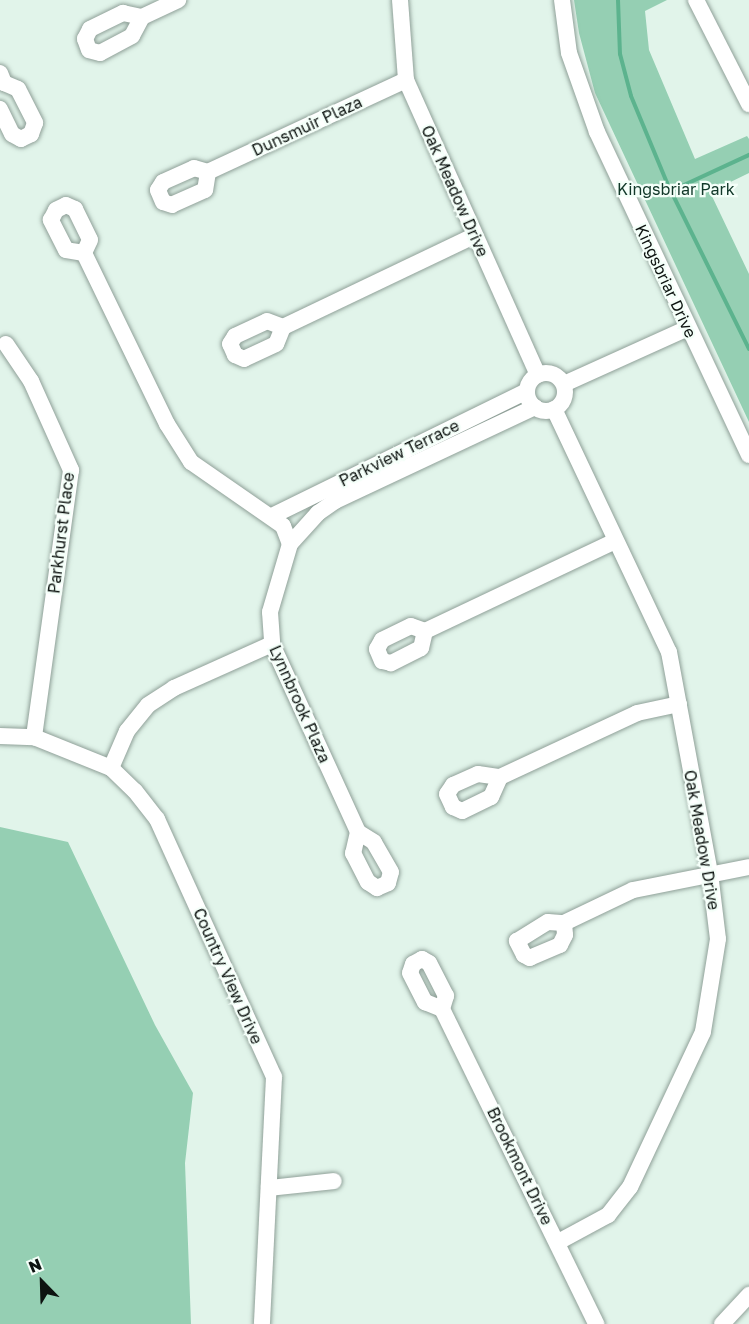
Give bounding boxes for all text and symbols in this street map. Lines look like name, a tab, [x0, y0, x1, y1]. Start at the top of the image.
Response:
street label: Dunsmuir Plaza	[249, 92, 365, 160]
street label: Oak Meadow Drive	[417, 122, 493, 260]
park label: Kingsbriar Park	[617, 179, 735, 199]
street label: Kingsbriar Drive	[631, 221, 701, 341]
street label: Parkview Terrace	[336, 416, 462, 490]
street label: Parkhurst Place	[44, 471, 78, 595]
street label: Lynnbrook Plaza	[266, 642, 334, 766]
street label: Oak Meadow Drive	[680, 768, 724, 912]
street label: Country View Drive	[189, 905, 267, 1047]
street label: Brookmont Drive	[483, 1104, 557, 1228]
north arrow	[12, 1252, 72, 1312]
text: N	[25, 1254, 44, 1277]

